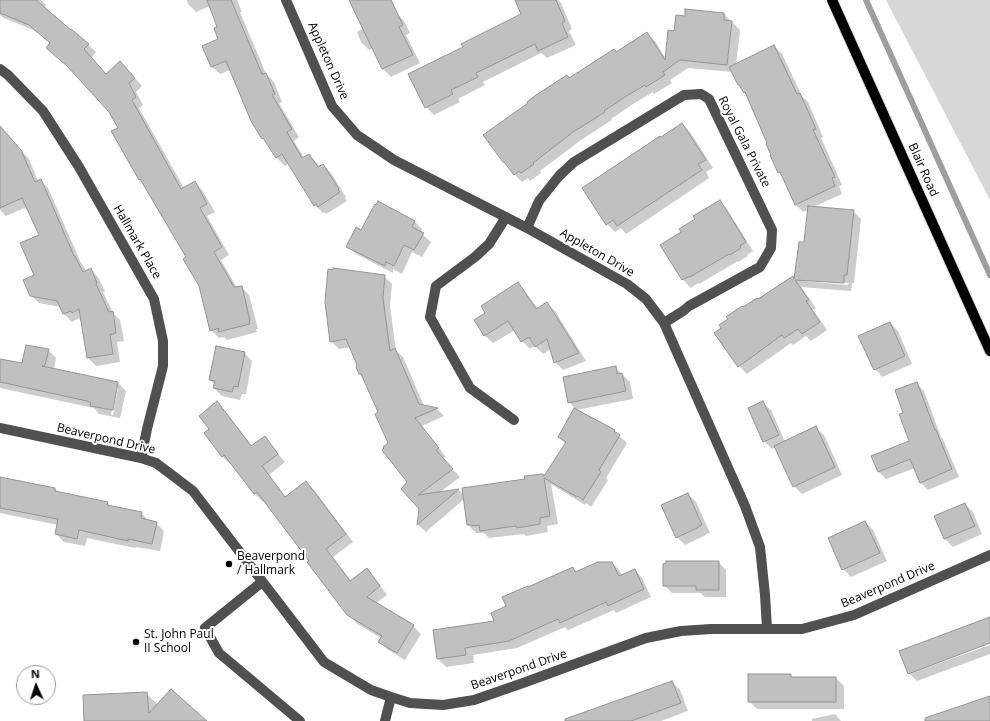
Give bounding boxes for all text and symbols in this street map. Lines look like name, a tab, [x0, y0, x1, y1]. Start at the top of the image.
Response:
street label: Appleton Drive	[304, 20, 352, 102]
street label: Royal Gala Private	[715, 94, 773, 190]
street label: Blair Road	[905, 141, 941, 199]
street label: Hallmark Place	[110, 202, 164, 282]
street label: Appleton Drive	[557, 226, 637, 280]
street label: Beaverpond Drive	[55, 421, 157, 457]
place label: Beaverpond / Hallmark	[237, 550, 305, 578]
marker: Beaverpond / Hallmark	[224, 559, 234, 569]
street label: Beaverpond Drive	[839, 559, 937, 611]
place label: St. John Paul II School	[144, 628, 214, 656]
marker: St. John Paul II School	[131, 637, 141, 647]
street label: Beaverpond Drive	[469, 647, 569, 693]
north arrow	[16, 665, 56, 705]
text: N	[31, 666, 40, 681]

